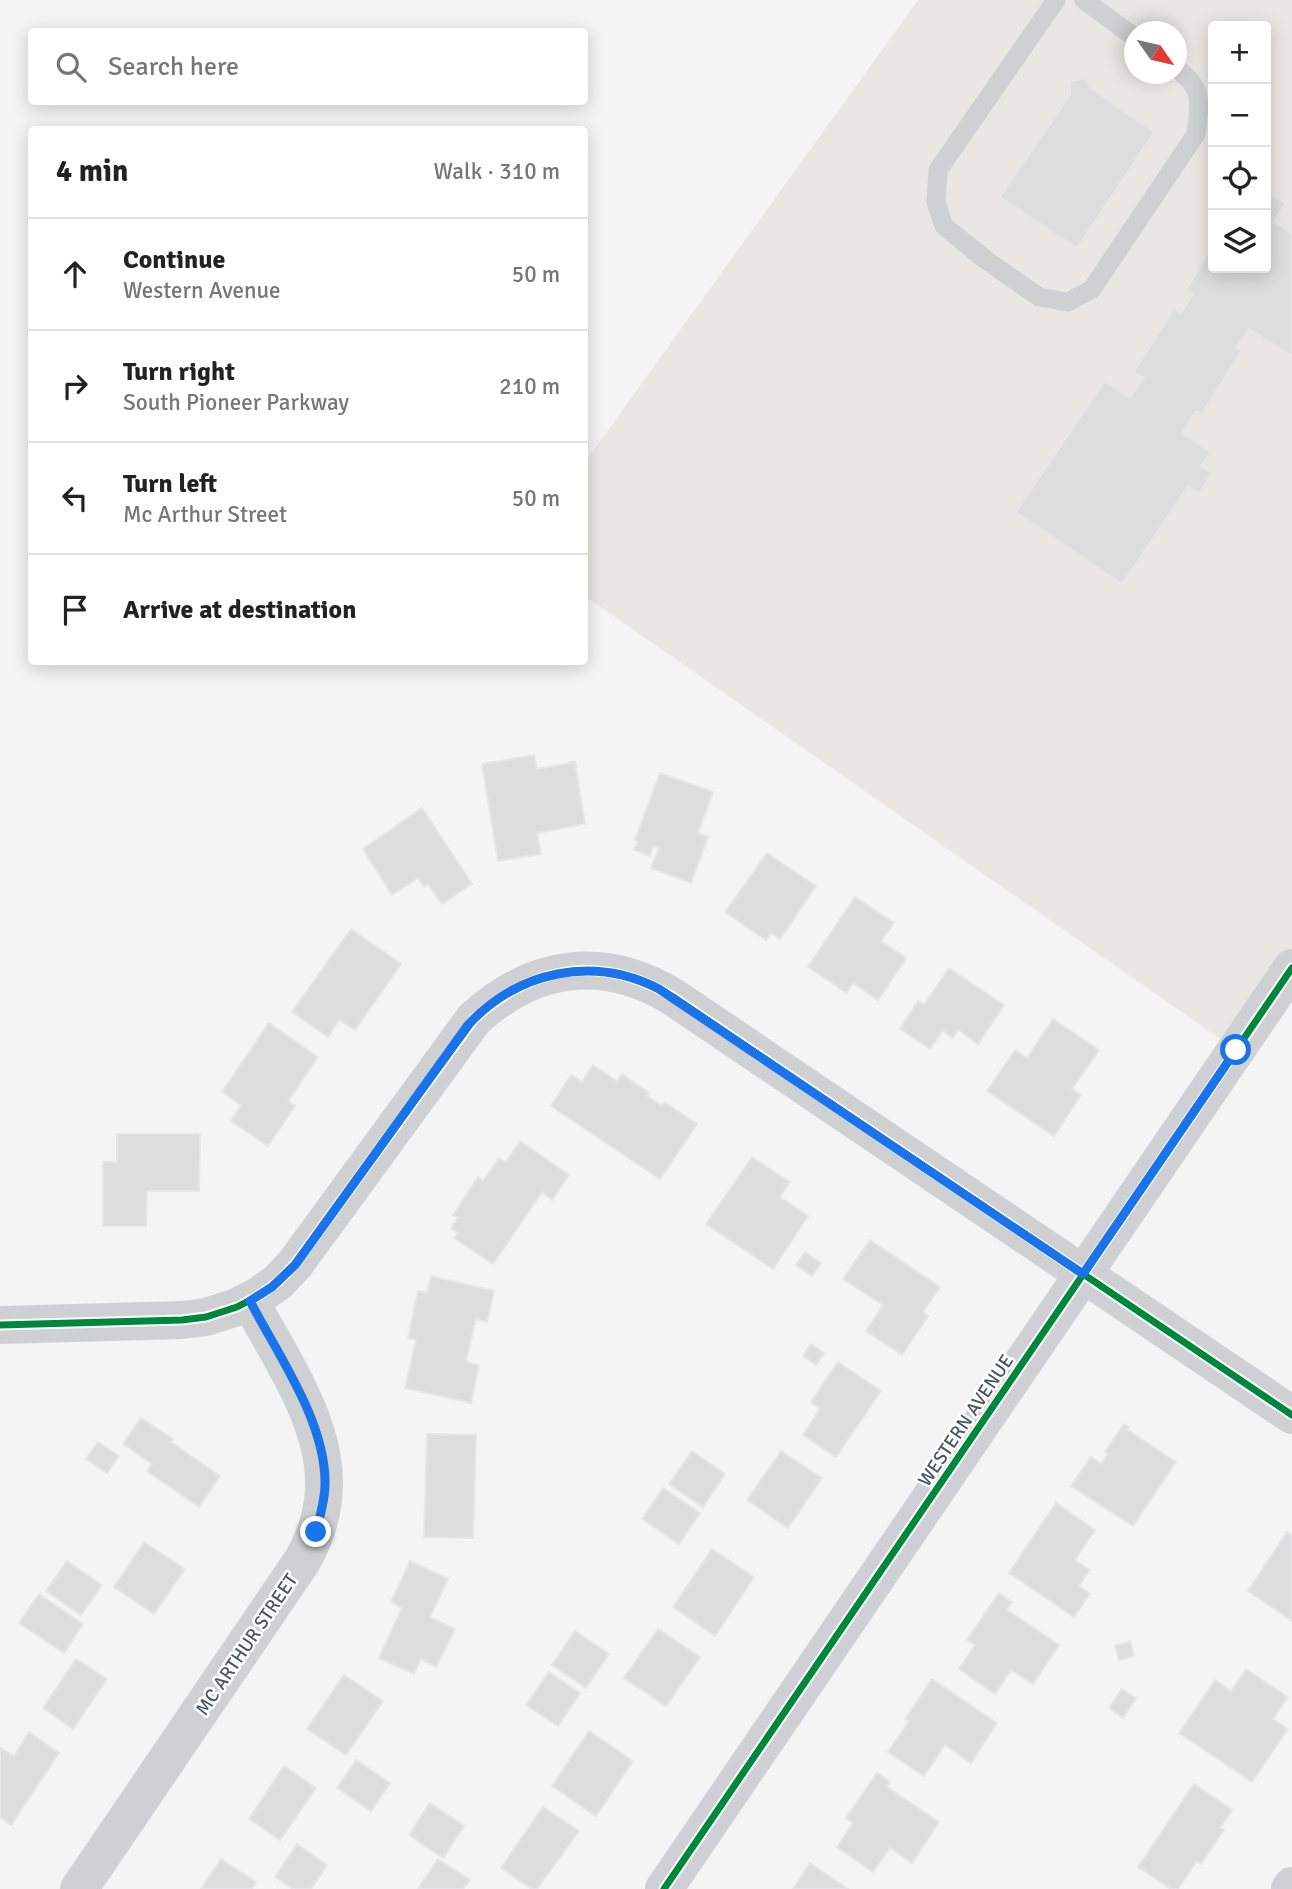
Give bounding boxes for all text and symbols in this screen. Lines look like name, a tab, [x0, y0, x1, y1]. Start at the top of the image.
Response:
north arrow	[1124, 21, 1187, 84]
map controls	[1208, 21, 1271, 273]
button: +	[1208, 21, 1271, 84]
search box	[28, 28, 588, 105]
icon: search	[52, 48, 90, 86]
text: Search here	[108, 51, 239, 83]
button: −	[1208, 84, 1271, 147]
button: locate	[1208, 147, 1271, 210]
text: 4 min	[56, 153, 128, 190]
text: Walk · 310 m	[434, 157, 560, 186]
button: layers	[1208, 210, 1271, 273]
text: Continue	[123, 244, 225, 276]
icon: ahead	[56, 255, 94, 293]
text: 50 m	[512, 260, 560, 289]
text: Western Avenue	[123, 276, 281, 305]
text: Turn right	[123, 356, 235, 388]
icon: right	[56, 367, 94, 405]
text: 210 m	[499, 372, 560, 401]
text: South Pioneer Parkway	[123, 388, 349, 417]
text: Turn left	[123, 468, 217, 500]
icon: left	[56, 479, 94, 517]
text: 50 m	[512, 484, 560, 513]
text: Mc Arthur Street	[123, 500, 287, 529]
icon: arrive	[56, 591, 94, 629]
text: Arrive at destination	[123, 594, 356, 626]
route start	[1220, 1034, 1251, 1065]
street label: WESTERN AVENUE	[913, 1350, 1019, 1491]
route end	[300, 1516, 331, 1547]
street label: MC ARTHUR STREET	[190, 1569, 304, 1720]

